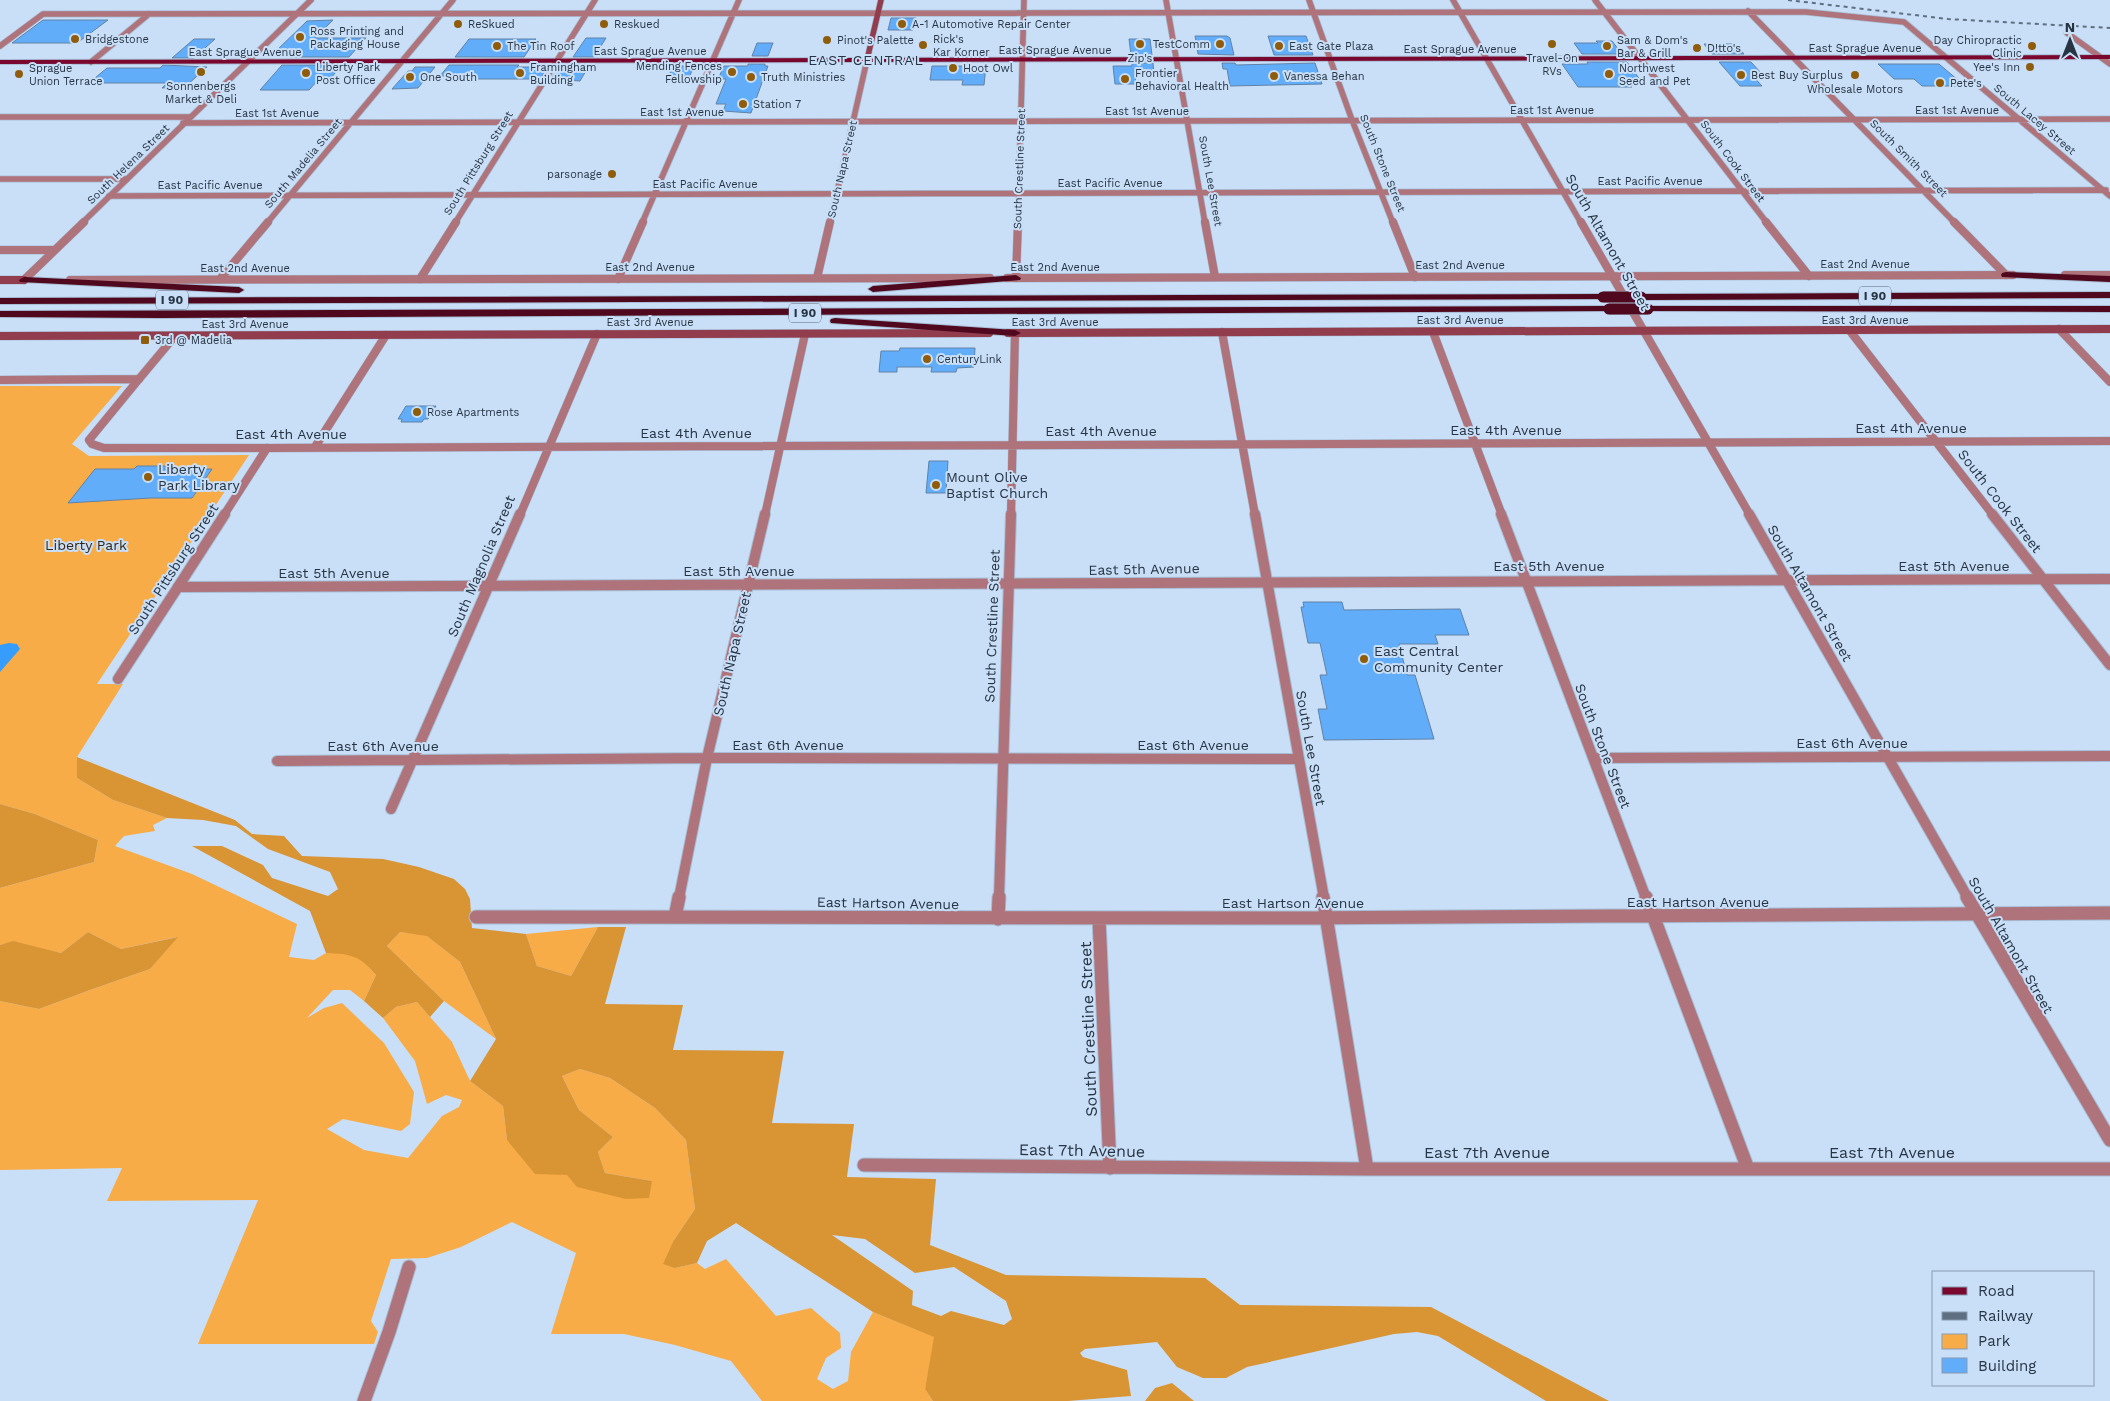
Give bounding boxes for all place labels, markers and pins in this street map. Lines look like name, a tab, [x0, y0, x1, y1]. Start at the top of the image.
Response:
marker: ReSkued	[452, 18, 464, 30]
place label: ReSkued	[468, 18, 515, 31]
marker: Reskued	[598, 18, 610, 30]
place label: Reskued	[614, 18, 660, 31]
marker: A-1 Automotive Repair Center	[896, 18, 908, 30]
place label: A-1 Automotive Repair Center	[912, 18, 1071, 31]
place label: Ross Printing and Packaging House	[310, 25, 404, 51]
marker: Ross Printing and Packaging House	[294, 31, 306, 43]
marker: Bridgestone	[69, 33, 81, 45]
place label: Bridgestone	[85, 33, 149, 46]
place label: Rick's Kar Korner	[933, 33, 990, 59]
marker: Pinot's Palette	[821, 34, 833, 46]
place label: Pinot's Palette	[837, 34, 914, 47]
place label: Sam & Dom's Bar & Grill	[1617, 34, 1688, 60]
place label: Day Chiropractic Clinic	[1934, 34, 2022, 60]
marker: Zip's	[1134, 38, 1146, 50]
place label: TestComm	[1153, 38, 1210, 51]
marker: TestComm	[1214, 38, 1226, 50]
marker: Travel-On RVs	[1546, 38, 1558, 50]
marker: Rick's Kar Korner	[917, 39, 929, 51]
marker: The Tin Roof	[491, 40, 503, 52]
place label: The Tin Roof	[507, 40, 575, 53]
marker: East Gate Plaza	[1273, 40, 1285, 52]
place label: East Gate Plaza	[1289, 40, 1373, 53]
marker: Sam & Dom's Bar & Grill	[1601, 40, 1613, 52]
marker: Day Chiropractic Clinic	[2026, 40, 2038, 52]
marker: D!tto's	[1691, 42, 1703, 54]
place label: D!tto's	[1707, 42, 1741, 55]
place label: Zip's	[1128, 52, 1153, 65]
place label: Travel-On RVs	[1526, 52, 1578, 78]
place label: Mending Fences Fellowship	[636, 60, 722, 86]
place label: Liberty Park Post Office	[316, 61, 380, 87]
place label: Framingham Building	[530, 61, 596, 87]
place label: Yee's Inn	[1973, 61, 2020, 74]
marker: Yee's Inn	[2024, 61, 2036, 73]
place label: Sprague Union Terrace	[29, 62, 103, 88]
marker: Hoot Owl	[947, 62, 959, 74]
place label: Hoot Owl	[963, 62, 1014, 75]
place label: Northwest Seed and Pet	[1619, 62, 1691, 88]
marker: Sonnenbergs Market & Deli	[195, 66, 207, 78]
marker: Mending Fences Fellowship	[726, 66, 738, 78]
marker: Liberty Park Post Office	[300, 67, 312, 79]
marker: Framingham Building	[514, 67, 526, 79]
place label: Frontier Behavioral Health	[1135, 67, 1229, 93]
marker: Sprague Union Terrace	[13, 68, 25, 80]
marker: Northwest Seed and Pet	[1603, 68, 1615, 80]
marker: Best Buy Surplus	[1735, 69, 1747, 81]
place label: Best Buy Surplus	[1751, 69, 1843, 82]
marker: Wholesale Motors	[1849, 69, 1861, 81]
marker: Vanessa Behan	[1268, 70, 1280, 82]
place label: Vanessa Behan	[1284, 70, 1365, 83]
marker: One South	[404, 71, 416, 83]
place label: One South	[420, 71, 477, 84]
marker: Truth Ministries	[745, 71, 757, 83]
place label: Truth Ministries	[761, 71, 846, 84]
marker: Frontier Behavioral Health	[1119, 73, 1131, 85]
marker: Pete's	[1934, 77, 1946, 89]
place label: Pete's	[1950, 77, 1982, 90]
place label: Sonnenbergs Market & Deli	[165, 80, 237, 106]
place label: Wholesale Motors	[1807, 83, 1903, 96]
marker: Station 7	[737, 98, 749, 110]
place label: Station 7	[753, 98, 801, 111]
place label: parsonage	[547, 168, 602, 181]
marker: parsonage	[606, 168, 618, 180]
marker: 3rd @ Madelia	[139, 334, 151, 346]
place label: 3rd @ Madelia	[155, 334, 232, 347]
marker: CenturyLink	[921, 353, 933, 365]
place label: CenturyLink	[937, 353, 1002, 366]
marker: Rose Apartments	[411, 406, 423, 418]
place label: Rose Apartments	[427, 406, 520, 419]
place label: Liberty Park Library	[158, 461, 241, 493]
place label: Mount Olive Baptist Church	[946, 469, 1048, 501]
marker: Liberty Park Library	[142, 471, 154, 483]
marker: Mount Olive Baptist Church	[930, 479, 942, 491]
place label: East Central Community Center	[1374, 643, 1503, 675]
marker: East Central Community Center	[1358, 653, 1370, 665]

